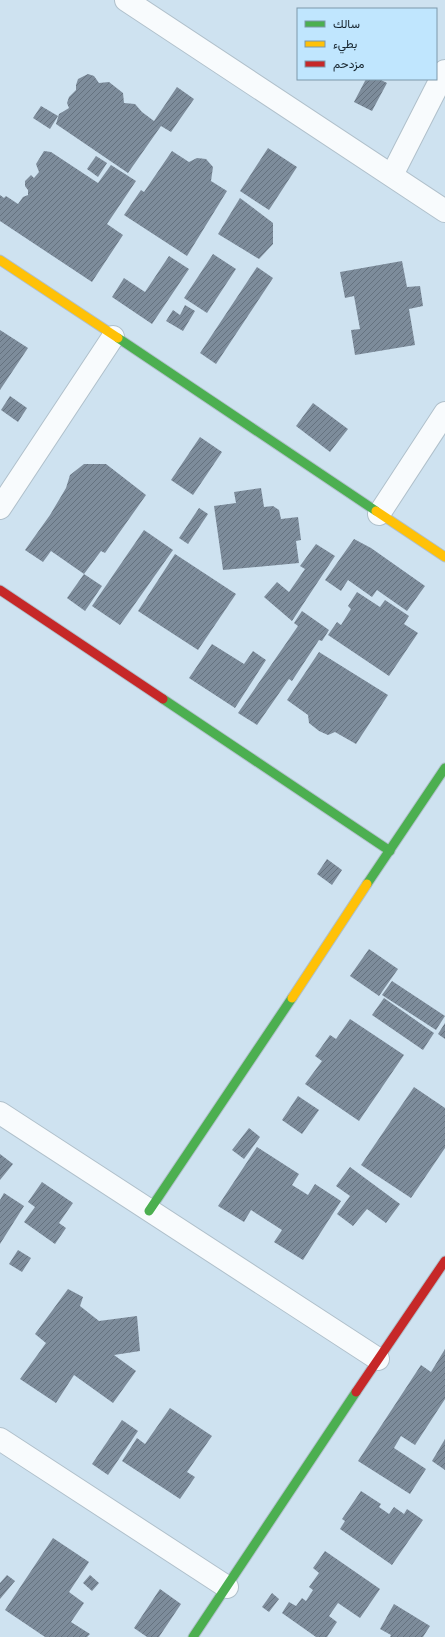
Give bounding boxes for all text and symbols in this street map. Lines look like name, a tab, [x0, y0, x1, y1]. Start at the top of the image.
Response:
legend	[297, 8, 437, 80]
text: سالك	[333, 17, 360, 31]
text: بطيء	[333, 37, 357, 54]
text: مزدحم	[333, 57, 364, 72]

